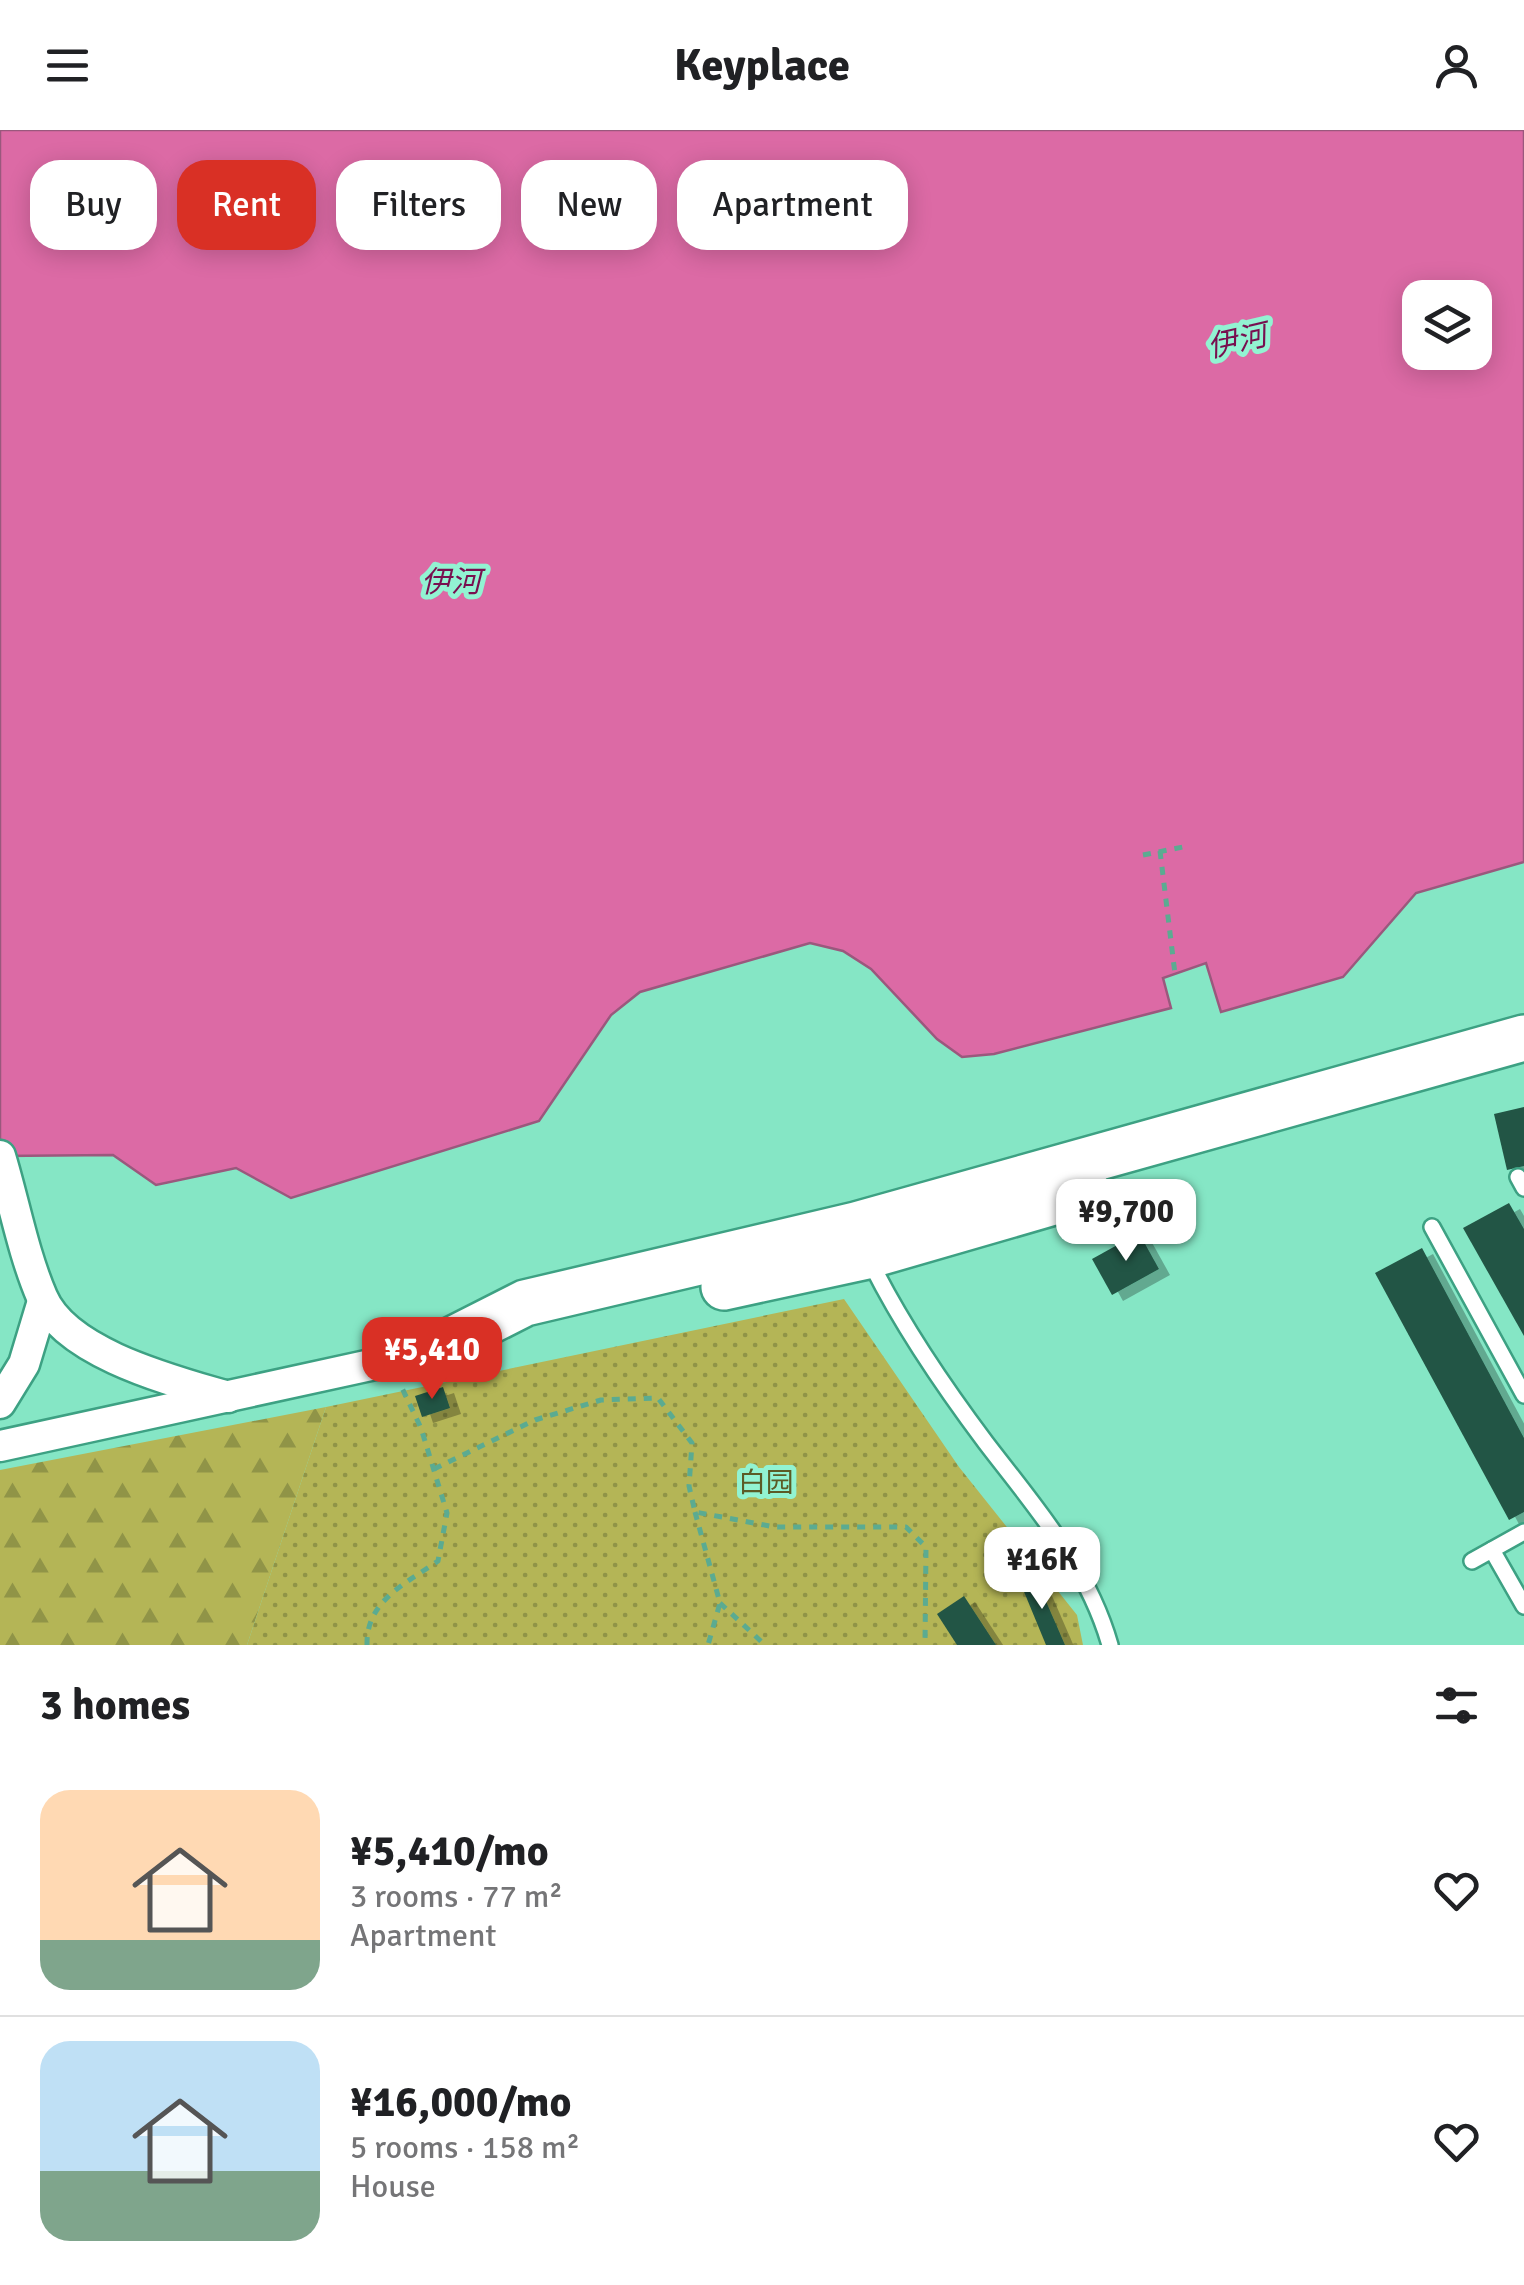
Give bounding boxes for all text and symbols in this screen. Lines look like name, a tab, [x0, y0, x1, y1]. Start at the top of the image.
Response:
icon: menu	[40, 38, 95, 93]
text: Keyplace	[674, 38, 850, 93]
icon: person	[1429, 38, 1484, 93]
chip: Buy	[30, 160, 157, 250]
chip: Rent	[177, 160, 316, 250]
chip: Filters	[336, 160, 501, 250]
chip: New	[521, 160, 657, 250]
chip: Apartment	[677, 160, 908, 250]
map controls	[1402, 280, 1492, 370]
button: layers	[1402, 280, 1492, 370]
water label: 伊河	[1204, 316, 1275, 366]
water label: 伊河	[421, 564, 486, 601]
pin: ¥9,700	[1045, 1179, 1207, 1264]
text: ¥9,700	[1078, 1192, 1174, 1231]
pin: ¥5,410	[351, 1317, 513, 1402]
text: ¥5,410	[384, 1330, 480, 1369]
park label: 白园	[738, 1466, 794, 1500]
pin: ¥16K	[983, 1527, 1101, 1612]
text: ¥16K	[1006, 1540, 1078, 1579]
icon: filters	[1429, 1678, 1484, 1733]
text: 3 homes	[40, 1680, 190, 1731]
text: ¥5,410/mo	[350, 1826, 549, 1877]
icon: home	[120, 1830, 240, 1950]
icon: heart	[1429, 1863, 1484, 1918]
text: 3 rooms · 77 m²	[350, 1877, 563, 1916]
text: Apartment	[350, 1916, 497, 1955]
text: ¥16,000/mo	[350, 2077, 571, 2128]
icon: home	[120, 2081, 240, 2201]
icon: heart	[1429, 2114, 1484, 2169]
text: 5 rooms · 158 m²	[350, 2128, 580, 2167]
text: House	[350, 2167, 436, 2206]

